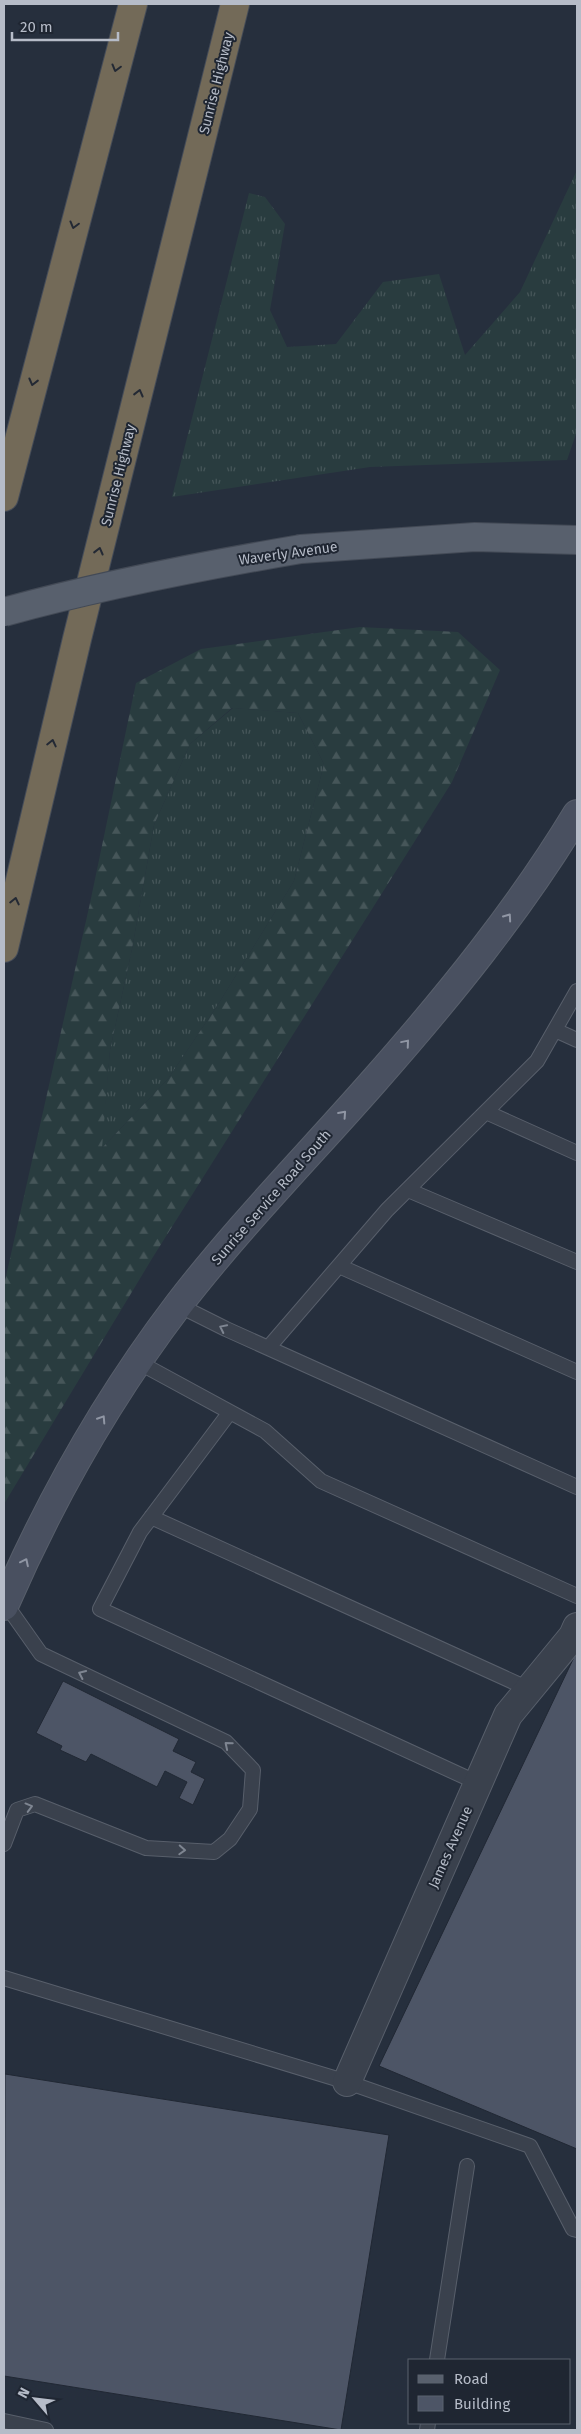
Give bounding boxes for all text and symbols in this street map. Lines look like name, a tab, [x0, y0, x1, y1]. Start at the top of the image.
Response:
scale bar	[12, 10, 119, 42]
text: 20 m	[20, 18, 53, 36]
street label: Sunrise Highway	[196, 30, 237, 136]
one-way arrow	[111, 63, 121, 71]
one-way arrow	[69, 220, 80, 229]
one-way arrow	[28, 378, 39, 387]
one-way arrow	[133, 390, 143, 398]
street label: Sunrise Highway	[98, 422, 139, 528]
street label: Waverly Avenue	[238, 538, 338, 569]
one-way arrow	[93, 546, 104, 555]
one-way arrow	[46, 738, 57, 747]
one-way arrow	[9, 896, 20, 905]
one-way arrow	[503, 914, 511, 923]
one-way arrow	[400, 1040, 409, 1049]
one-way arrow	[337, 1111, 346, 1120]
street label: Sunrise Service Road South	[208, 1126, 335, 1268]
one-way arrow	[219, 1324, 228, 1334]
one-way arrow	[95, 1416, 105, 1425]
one-way arrow	[19, 1558, 29, 1567]
one-way arrow	[78, 1670, 87, 1680]
one-way arrow	[225, 1743, 234, 1751]
one-way arrow	[24, 1802, 33, 1812]
street label: James Avenue	[425, 1803, 476, 1891]
one-way arrow	[179, 1845, 187, 1856]
legend	[408, 2359, 571, 2424]
text: Road	[454, 2370, 489, 2388]
north arrow	[10, 2374, 60, 2424]
text: N	[14, 2385, 34, 2401]
text: Building	[454, 2395, 510, 2413]

